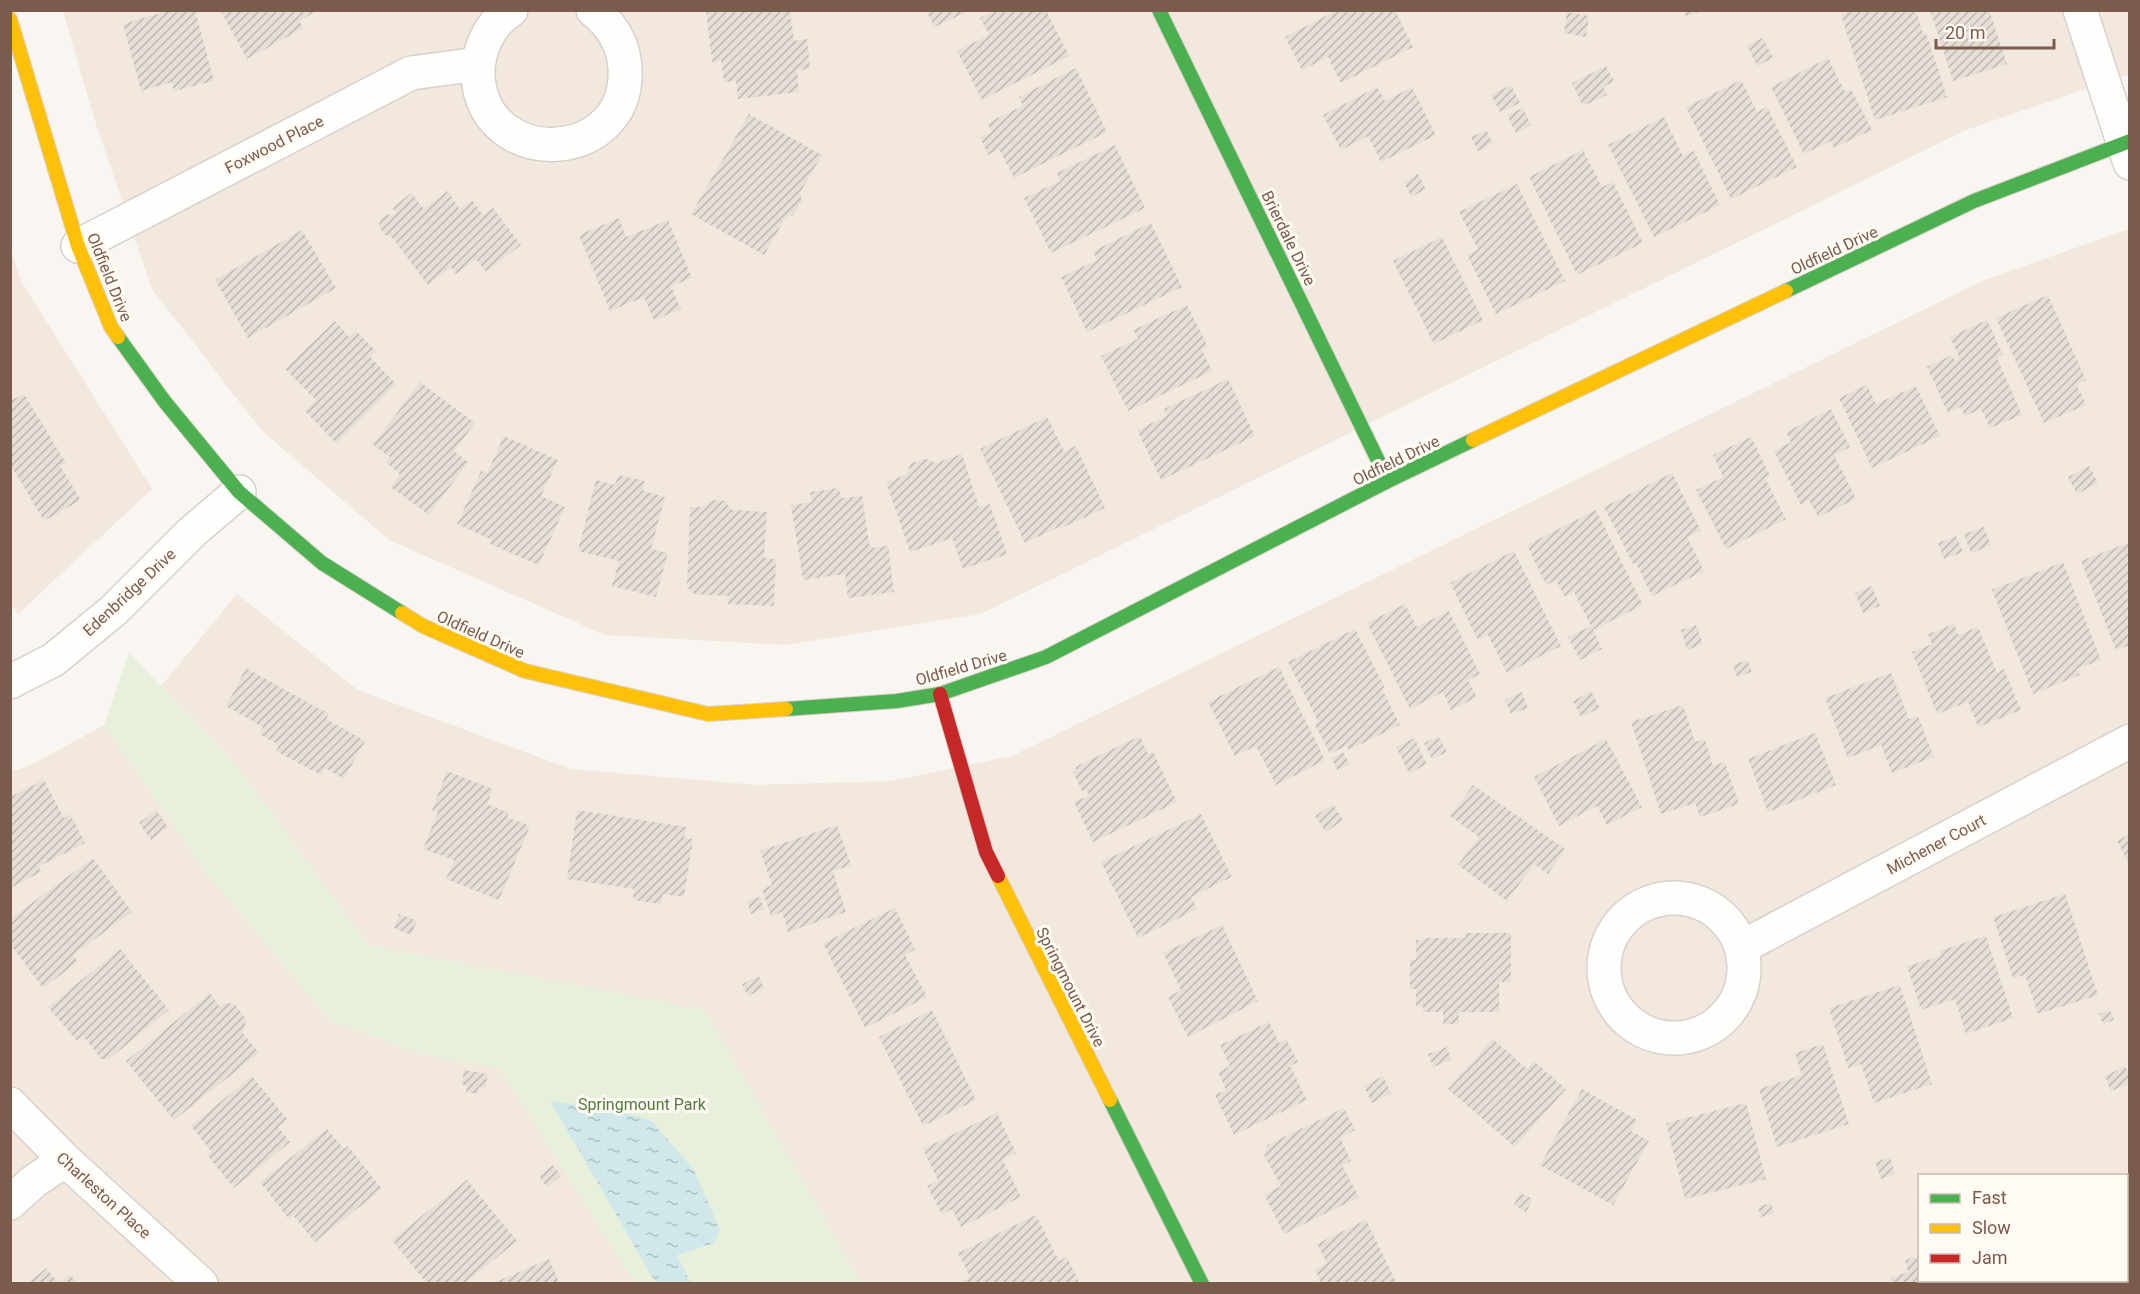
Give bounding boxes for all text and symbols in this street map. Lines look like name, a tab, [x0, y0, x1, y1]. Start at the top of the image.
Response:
scale bar	[1936, 12, 2054, 50]
text: 20 m	[1945, 22, 1985, 43]
street label: Foxwood Place	[222, 111, 327, 178]
street label: Brierdale Drive	[1257, 188, 1320, 289]
street label: Oldfield Drive	[1788, 222, 1881, 279]
street label: Oldfield Drive	[83, 230, 136, 324]
street label: Oldfield Drive	[1350, 431, 1443, 490]
street label: Edenbridge Drive	[79, 544, 180, 640]
street label: Oldfield Drive	[434, 607, 528, 662]
street label: Oldfield Drive	[913, 645, 1009, 690]
street label: Michener Court	[1883, 810, 1989, 879]
street label: Springmount Drive	[1032, 924, 1109, 1050]
park label: Springmount Park	[578, 1095, 707, 1114]
street label: Charleston Place	[53, 1148, 155, 1243]
legend	[1918, 1174, 2128, 1282]
text: Fast	[1972, 1187, 2007, 1208]
text: Slow	[1972, 1217, 2011, 1238]
text: Jam	[1972, 1247, 2008, 1268]

